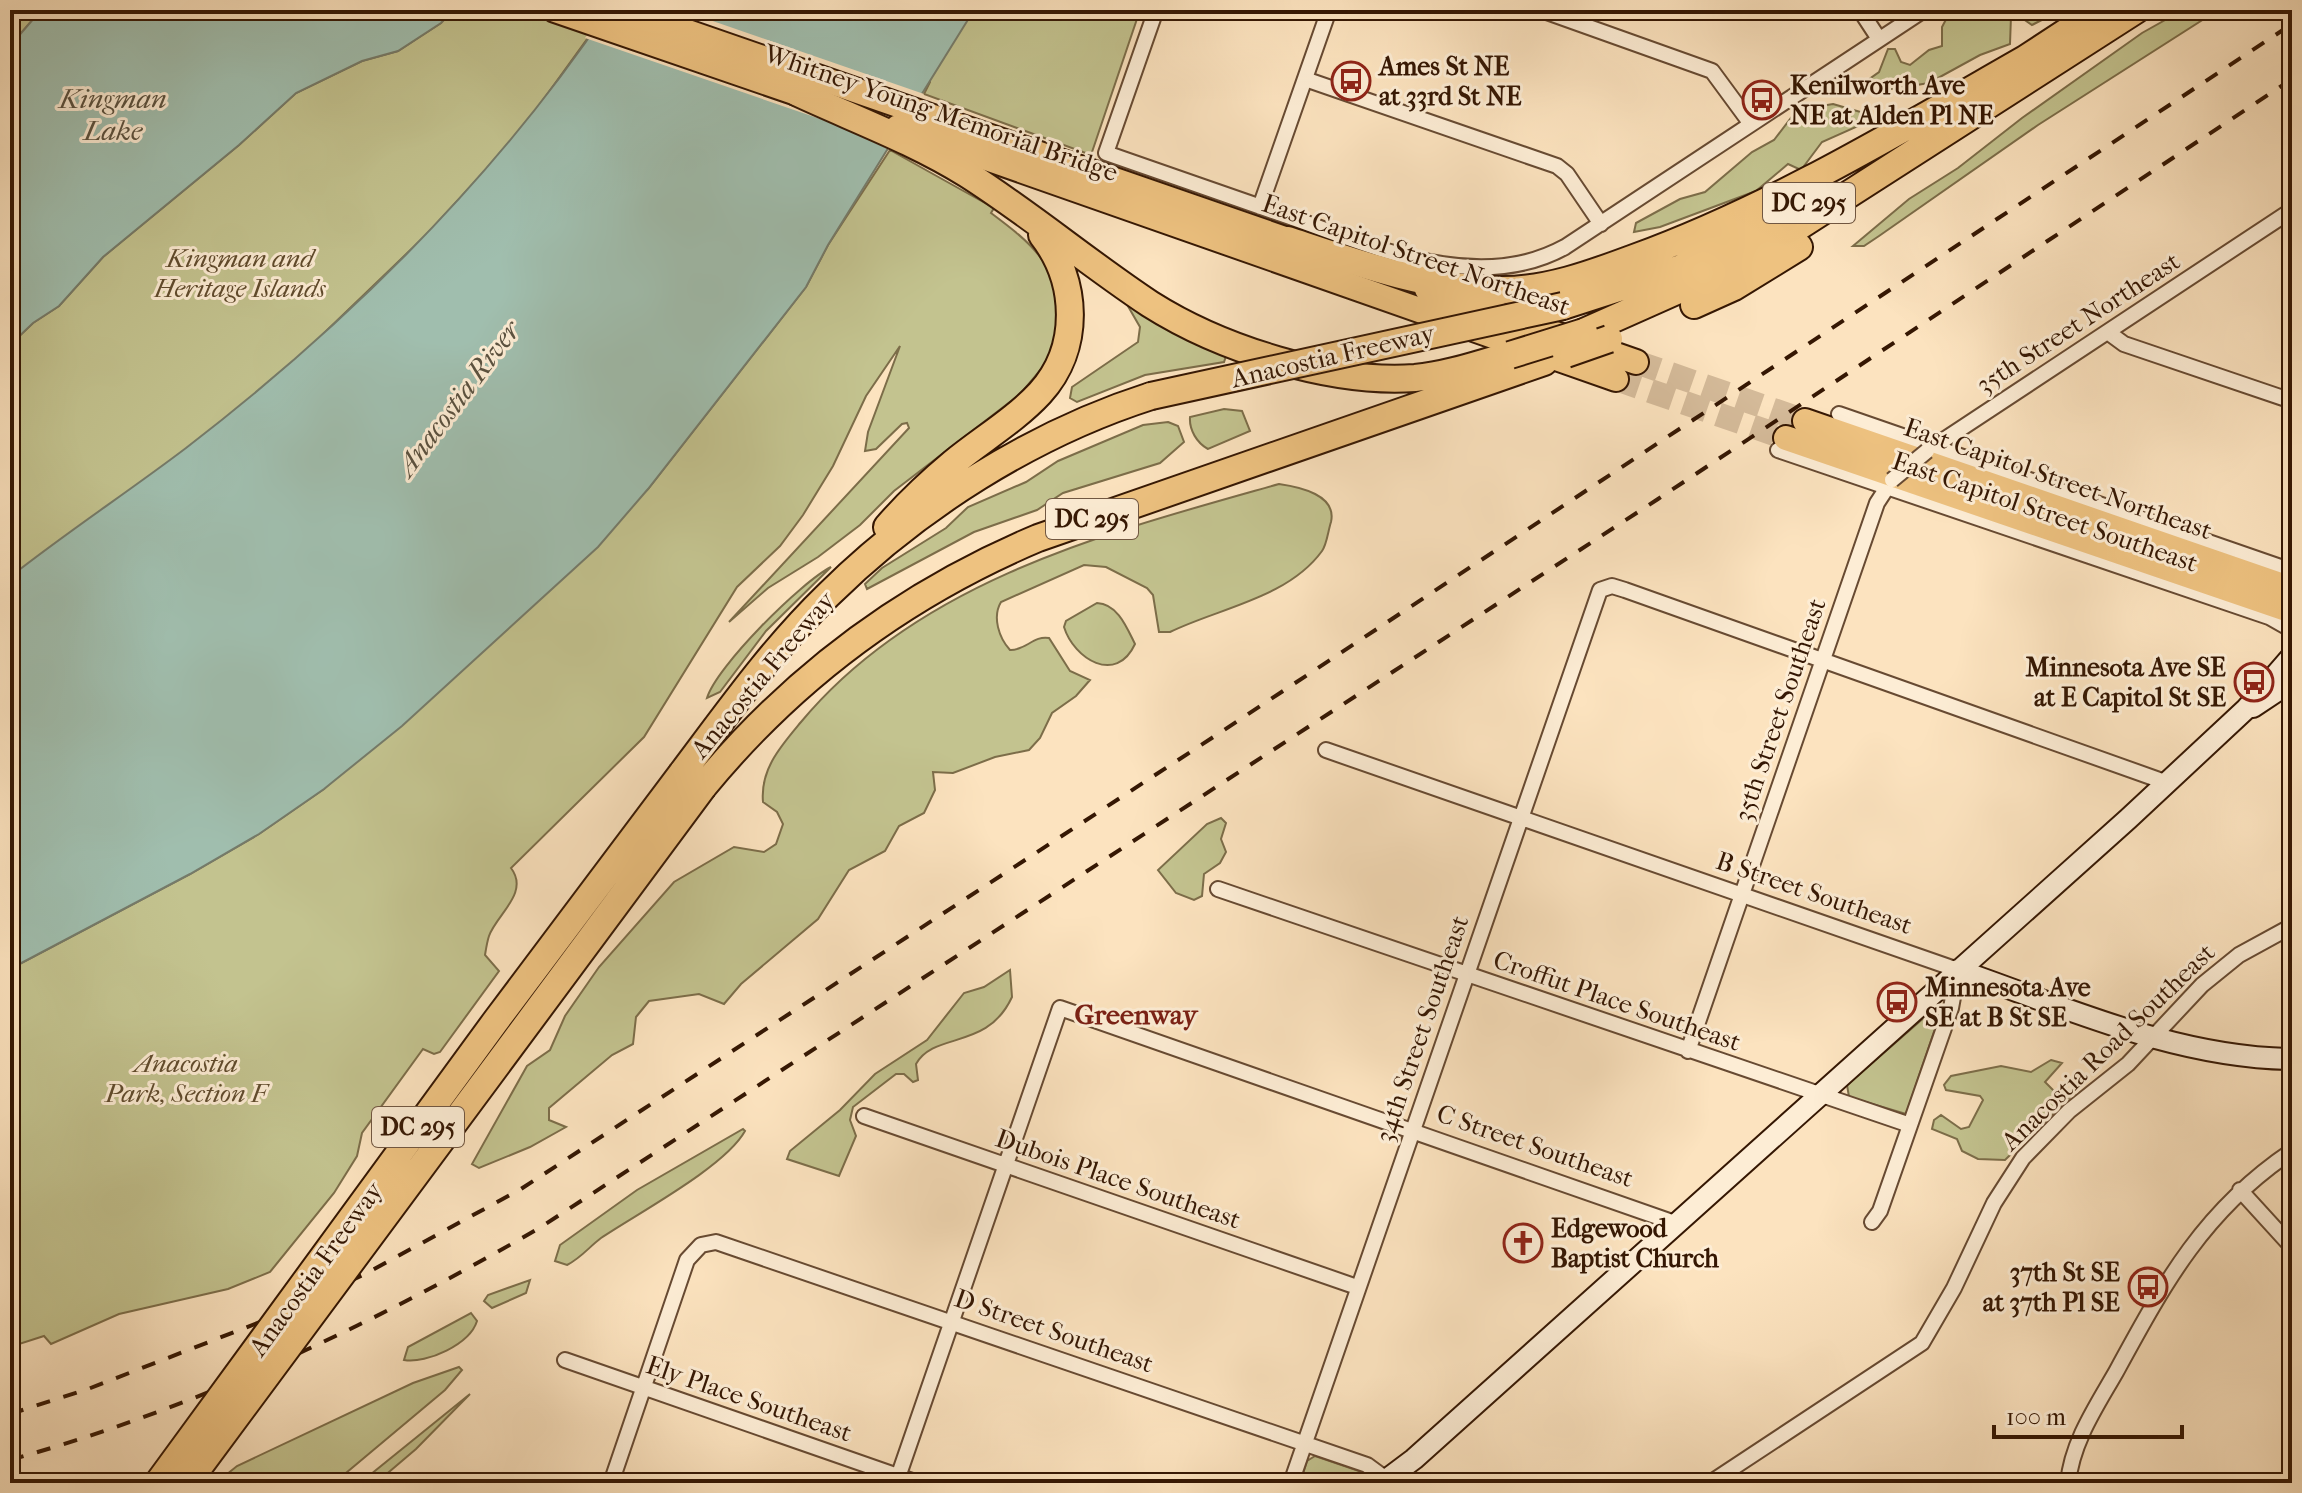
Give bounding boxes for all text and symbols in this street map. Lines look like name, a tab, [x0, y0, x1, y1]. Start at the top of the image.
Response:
street label: Whitney Young Memorial Bridge	[759, 37, 1122, 188]
place label: Ames St NE at 33rd St NE	[1377, 51, 1522, 112]
bus stop icon: Ames St NE at 33rd St NE	[1330, 60, 1372, 102]
place label: Kenilworth Ave NE at Alden Pl NE	[1790, 70, 1994, 131]
bus stop icon: Kenilworth Ave NE at Alden Pl NE	[1741, 79, 1783, 121]
water label: Kingman Lake	[57, 82, 167, 147]
road number: DC 295	[1763, 183, 1855, 223]
street label: East Capitol Street Northeast	[1258, 188, 1575, 323]
park label: Kingman and Heritage Islands	[154, 243, 326, 304]
street label: 35th Street Northeast	[1970, 245, 2186, 400]
water label: Anacostia River	[387, 312, 528, 484]
street label: Anacostia Freeway	[1227, 317, 1439, 395]
street label: East Capitol Street Northeast	[1900, 412, 2217, 547]
street label: East Capitol Street Southeast	[1888, 445, 2203, 579]
road number: DC 295	[1046, 499, 1138, 539]
street label: Anacostia Freeway	[684, 585, 842, 765]
street label: 35th Street Southeast	[1727, 594, 1833, 826]
place label: Minnesota Ave SE at E Capitol St SE	[2026, 652, 2226, 713]
bus stop icon: Minnesota Ave SE at E Capitol St SE	[2233, 661, 2275, 703]
street label: B Street Southeast	[1712, 845, 1917, 941]
street label: 34th Street Southeast	[1369, 911, 1476, 1147]
street label: Anacostia Road Southeast	[1994, 936, 2222, 1158]
street label: Croffut Place Southeast	[1489, 944, 1745, 1058]
place label: Minnesota Ave SE at B St SE	[1925, 972, 2091, 1033]
bus stop icon: Minnesota Ave SE at B St SE	[1876, 981, 1918, 1023]
district label: Greenway	[1075, 998, 1200, 1031]
park label: Anacostia Park, Section F	[104, 1048, 270, 1109]
street label: C Street Southeast	[1433, 1098, 1638, 1194]
road number: DC 295	[372, 1107, 464, 1147]
street label: Dubois Place Southeast	[991, 1122, 1245, 1236]
street label: Anacostia Freeway	[242, 1175, 390, 1363]
place label: Edgewood Baptist Church	[1551, 1213, 1719, 1274]
church icon: Edgewood Baptist Church	[1502, 1222, 1544, 1264]
place label: 37th St SE at 37th Pl SE	[1983, 1257, 2120, 1318]
bus stop icon: 37th St SE at 37th Pl SE	[2127, 1266, 2169, 1308]
street label: D Street Southeast	[951, 1282, 1158, 1380]
street label: Ely Place Southeast	[642, 1349, 856, 1449]
scale bar	[1994, 1389, 2182, 1439]
text: 100 m	[2006, 1403, 2066, 1431]

